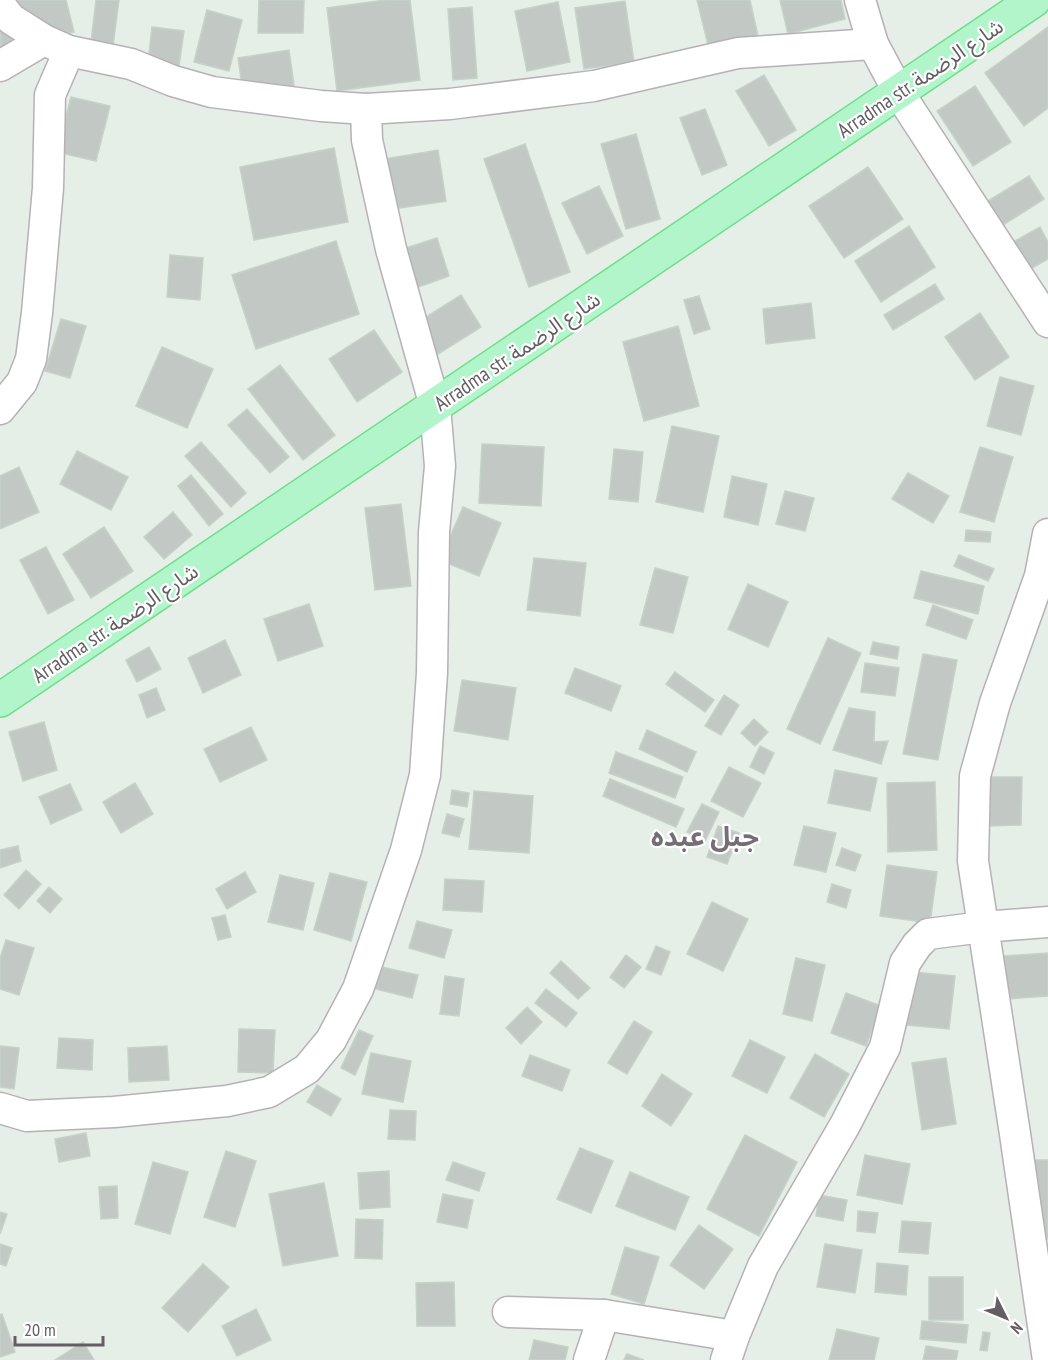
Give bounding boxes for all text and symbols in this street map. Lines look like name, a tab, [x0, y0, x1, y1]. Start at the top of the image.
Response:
street label: Arradma str. شارع الرضمة	[832, 12, 1009, 145]
street label: Arradma str. شارع الرضمة	[429, 285, 606, 418]
street label: Arradma str. شارع الرضمة	[27, 557, 204, 690]
district label: جبل عبده	[651, 819, 759, 853]
north arrow	[976, 1288, 1036, 1348]
scale bar	[15, 1309, 104, 1347]
text: 20 m	[24, 1318, 56, 1341]
text: N	[1007, 1318, 1027, 1338]

